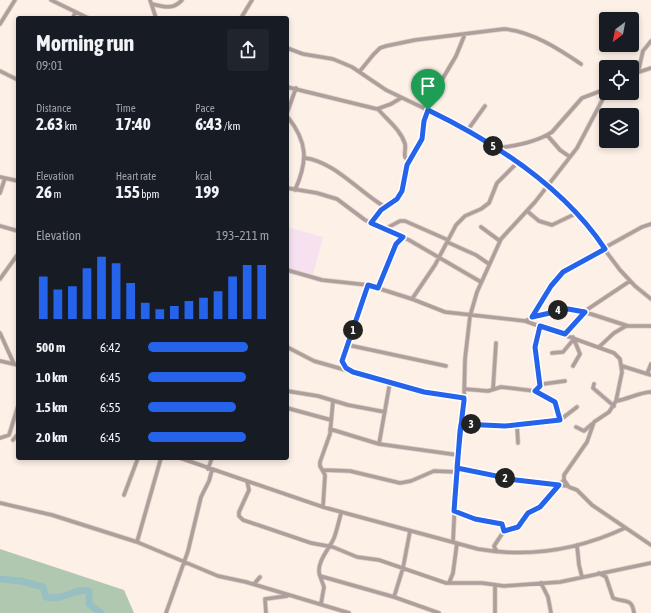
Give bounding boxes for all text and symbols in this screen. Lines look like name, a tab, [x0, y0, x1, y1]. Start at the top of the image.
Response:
north arrow	[599, 12, 639, 52]
map controls	[599, 12, 639, 148]
button: share	[227, 29, 269, 71]
text: Morning run	[36, 30, 134, 56]
text: 09:01	[36, 58, 63, 73]
button: locate	[599, 60, 639, 100]
pin	[411, 69, 445, 110]
icon: arrive	[417, 75, 439, 97]
text: Distance	[36, 102, 71, 114]
text: Time	[116, 102, 136, 114]
text: Pace	[195, 102, 215, 114]
button: layers	[599, 108, 639, 148]
text: 2.63	[36, 114, 63, 134]
text: 17:40	[116, 114, 151, 134]
text: 6:43	[195, 114, 222, 134]
text: km	[63, 120, 77, 132]
text: /km	[222, 120, 240, 132]
pin: 5	[483, 136, 503, 156]
text: 5	[490, 140, 496, 152]
text: Elevation	[36, 170, 74, 182]
text: Heart rate	[116, 170, 156, 182]
text: kcal	[195, 170, 212, 182]
text: 26	[36, 182, 52, 202]
text: 155	[116, 182, 140, 202]
text: 199	[195, 182, 219, 202]
text: m	[52, 188, 61, 200]
text: bpm	[140, 188, 160, 200]
text: Elevation	[36, 228, 81, 243]
text: 193–211 m	[216, 228, 269, 243]
pin: 4	[548, 300, 568, 320]
text: 4	[555, 304, 561, 316]
pin: 1	[343, 320, 363, 340]
text: 1	[350, 324, 356, 336]
text: 500 m	[36, 340, 65, 355]
text: 6:42	[100, 340, 121, 355]
text: 1.0 km	[36, 370, 67, 385]
text: 6:45	[100, 370, 121, 385]
text: 1.5 km	[36, 400, 67, 415]
text: 6:55	[100, 400, 121, 415]
pin: 3	[461, 414, 481, 434]
text: 3	[468, 418, 474, 430]
text: 2.0 km	[36, 430, 67, 445]
text: 6:45	[100, 430, 121, 445]
pin: 2	[495, 468, 515, 488]
text: 2	[502, 472, 508, 484]

